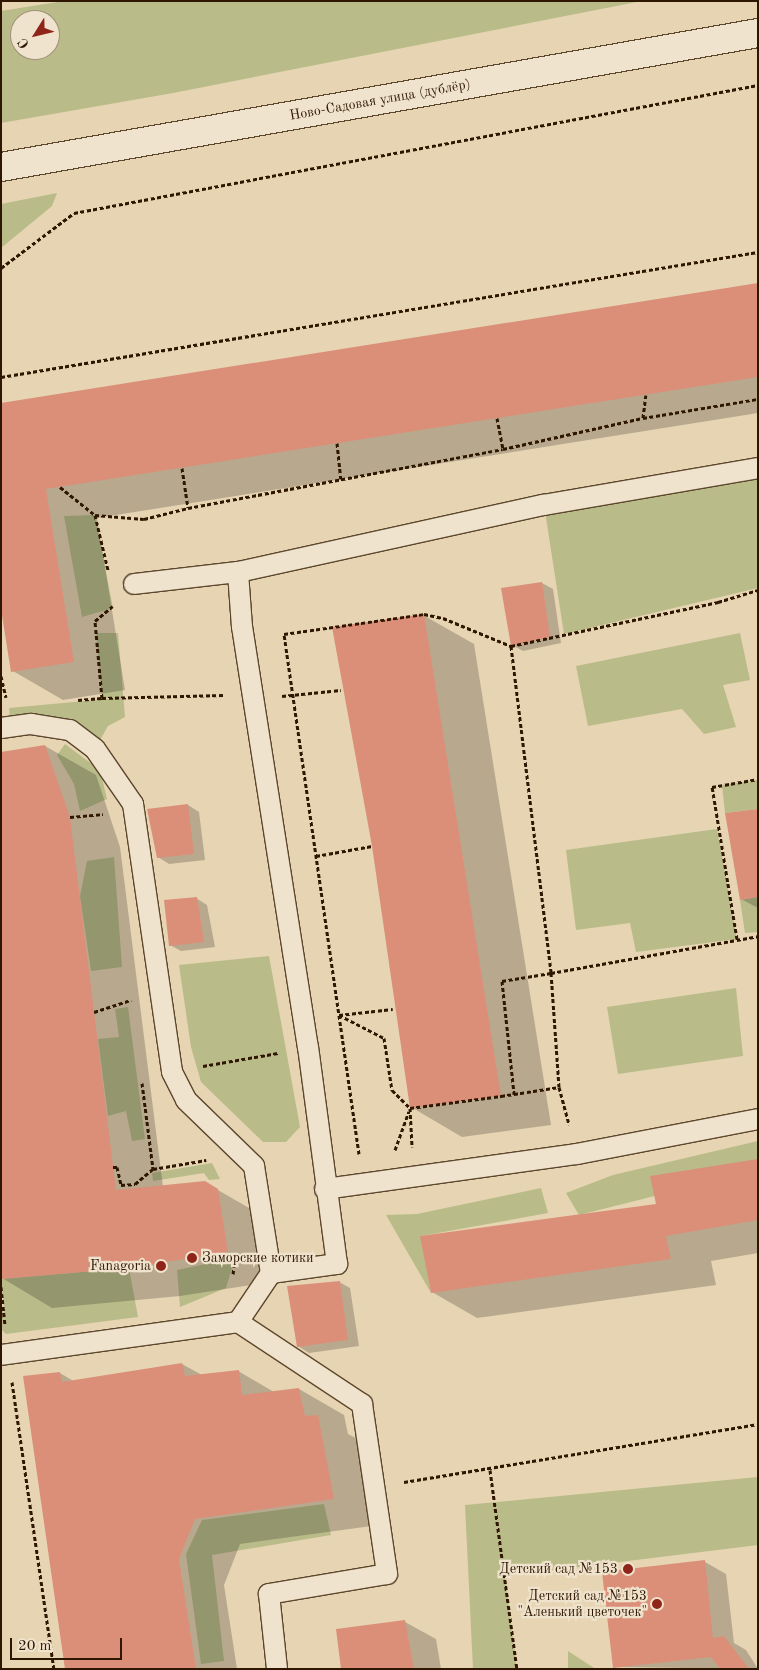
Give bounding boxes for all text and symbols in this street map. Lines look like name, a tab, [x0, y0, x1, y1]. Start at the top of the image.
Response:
north arrow	[10, 10, 60, 60]
text: С	[15, 35, 32, 51]
street label: Ново-Садовая улица (дублёр)	[288, 76, 472, 124]
place label: Заморские котики	[202, 1250, 314, 1266]
marker: Заморские котики	[186, 1252, 198, 1264]
place label: Fanagoria	[90, 1258, 151, 1274]
marker: Fanagoria	[155, 1260, 167, 1272]
place label: Детский сад №153	[499, 1561, 618, 1577]
marker: Детский сад №153	[622, 1563, 634, 1575]
place label: Детский сад №153 "Аленький цветочек"	[517, 1588, 647, 1620]
marker: Детский сад №153 "Аленький цветочек"	[651, 1598, 663, 1610]
scale bar	[12, 1628, 125, 1660]
text: 20 m	[18, 1639, 52, 1654]

